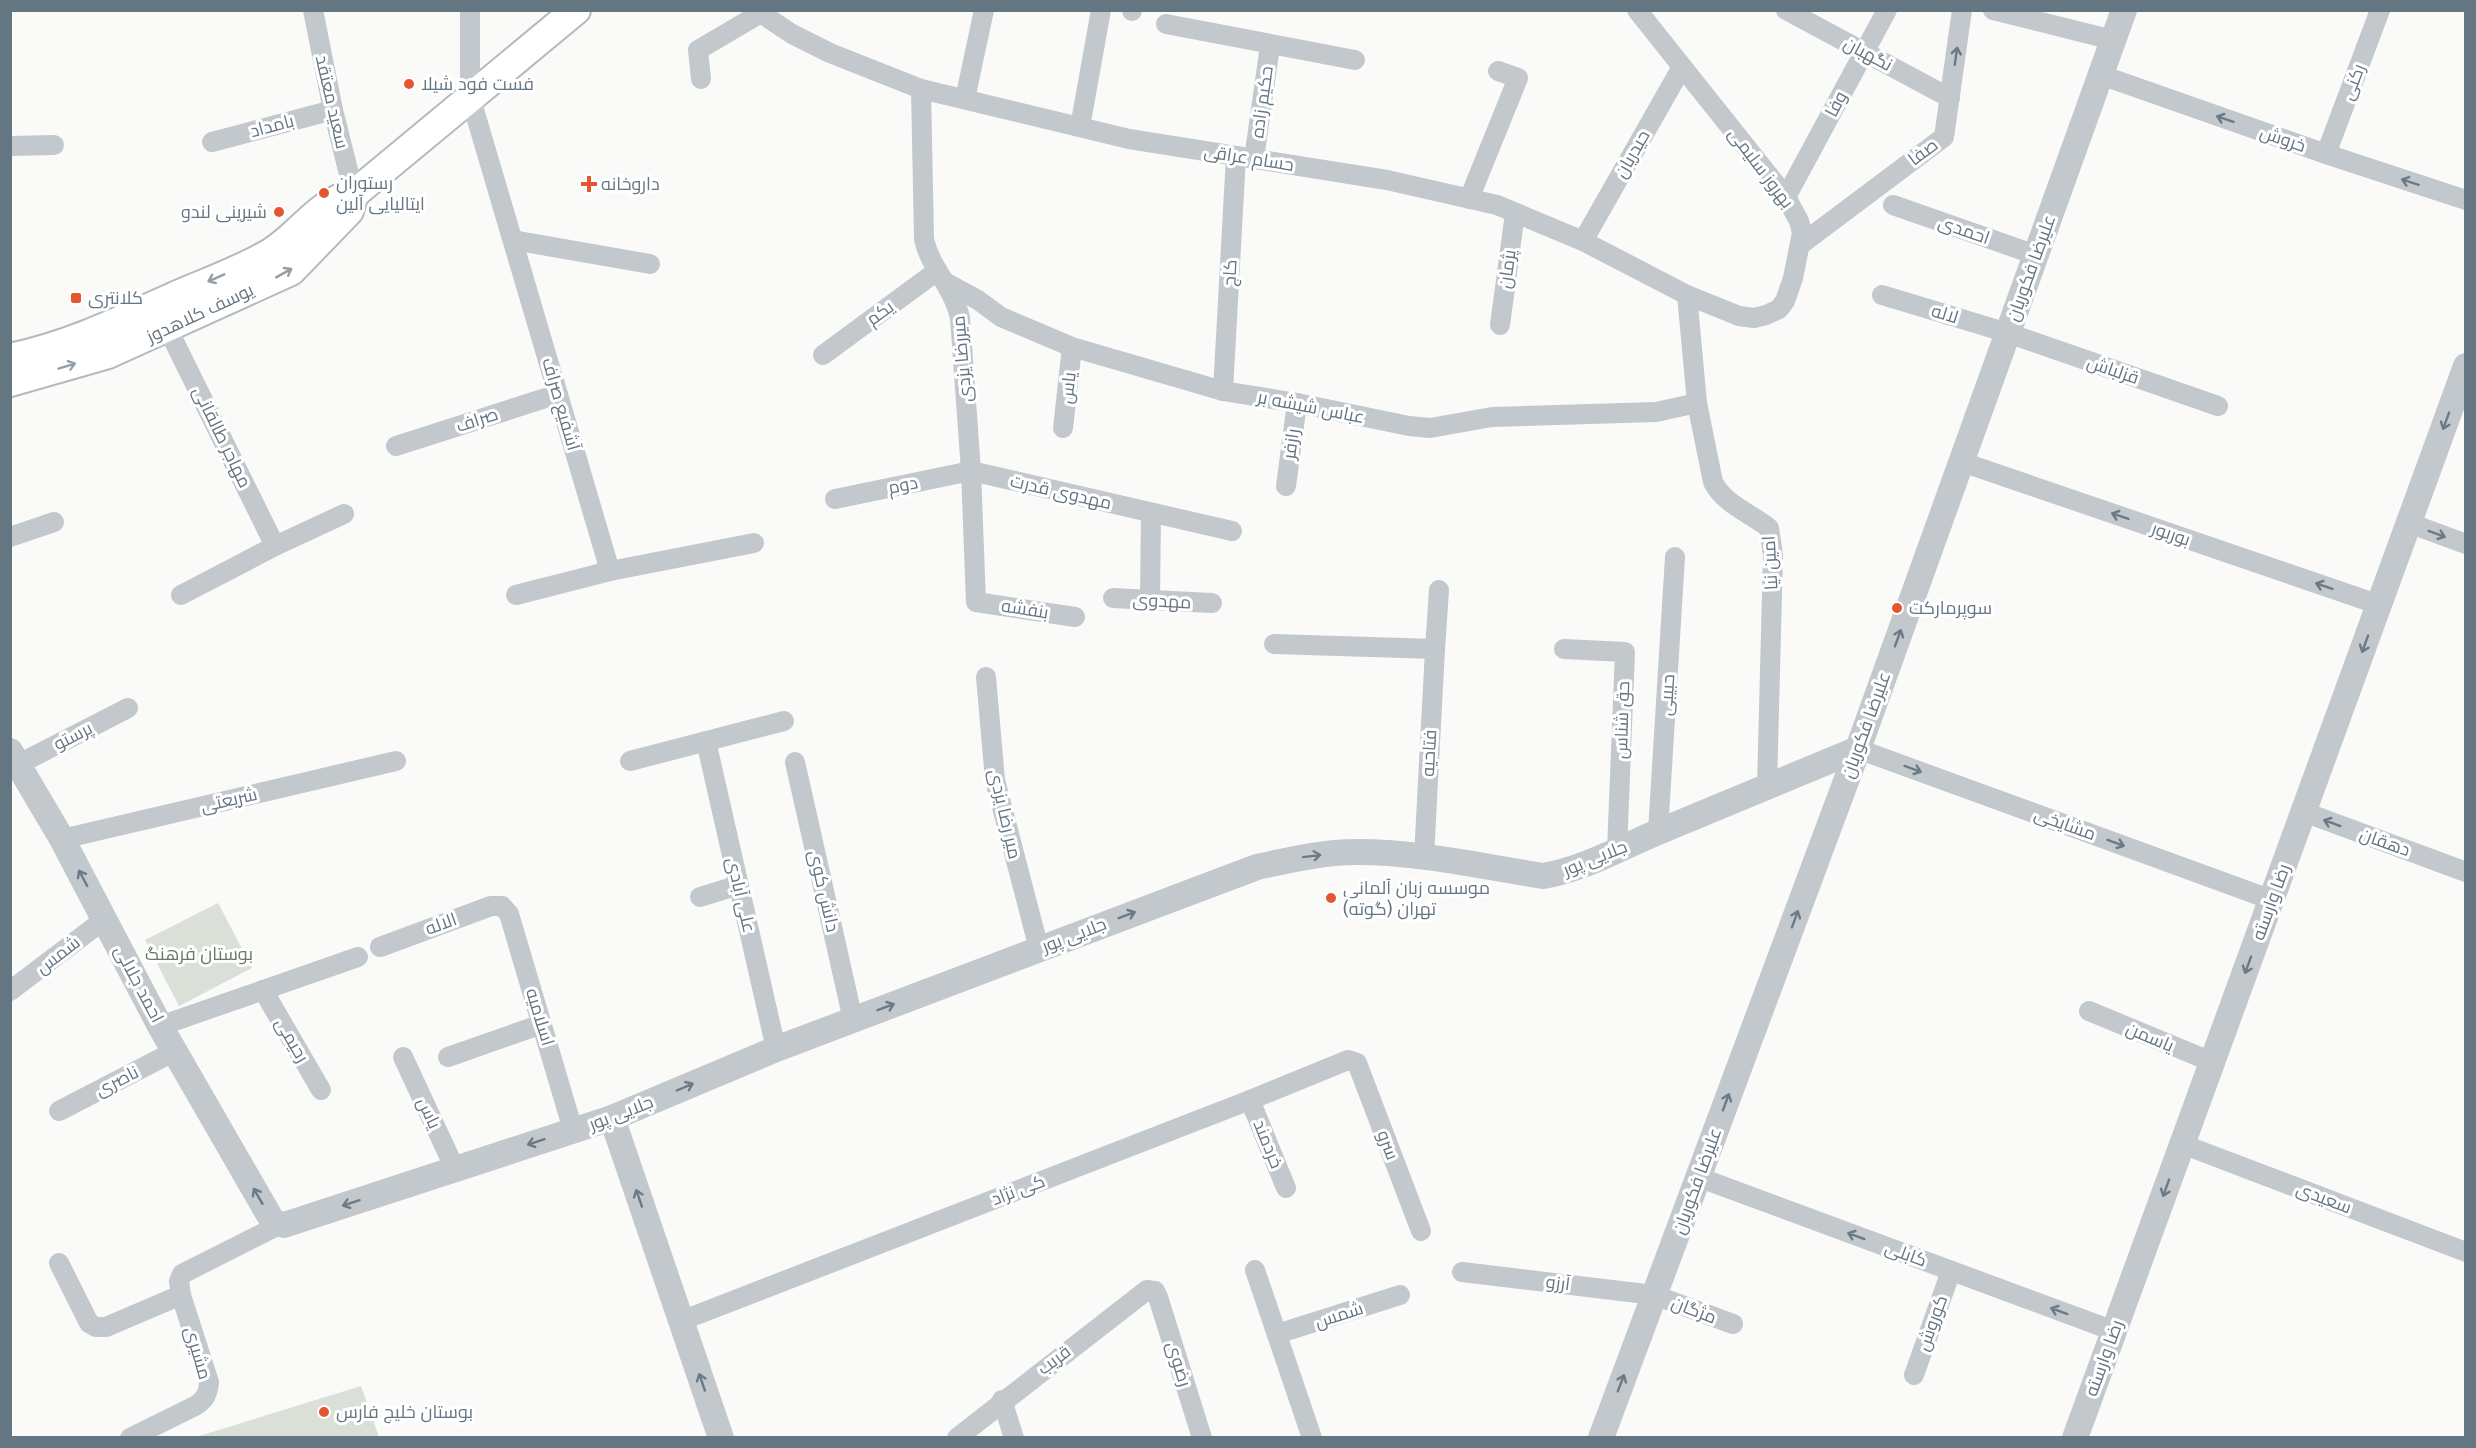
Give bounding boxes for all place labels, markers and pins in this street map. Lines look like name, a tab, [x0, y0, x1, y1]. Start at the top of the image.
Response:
place label: فست فود شیلا	[421, 73, 534, 95]
marker: فست فود شیلا	[402, 77, 416, 91]
place label: رستوران ایتالیایی آلین	[336, 172, 425, 215]
place label: داروخانه	[601, 173, 660, 195]
marker: داروخانه	[582, 177, 596, 191]
marker: رستوران ایتالیایی آلین	[317, 186, 331, 200]
place label: شیرینی لندو	[181, 201, 267, 223]
marker: شیرینی لندو	[272, 205, 286, 219]
place label: کلانتری	[88, 287, 143, 309]
marker: کلانتری	[69, 291, 83, 305]
place label: سوپرمارکت	[1909, 597, 1992, 620]
marker: سوپرمارکت	[1890, 601, 1904, 615]
place label: موسسه زبان آلمانی تهران (گوته)	[1343, 877, 1490, 920]
marker: موسسه زبان آلمانی تهران (گوته)	[1324, 891, 1338, 905]
place label: بوستان خلیج فارس	[336, 1401, 473, 1424]
marker: بوستان خلیج فارس	[317, 1405, 331, 1419]

